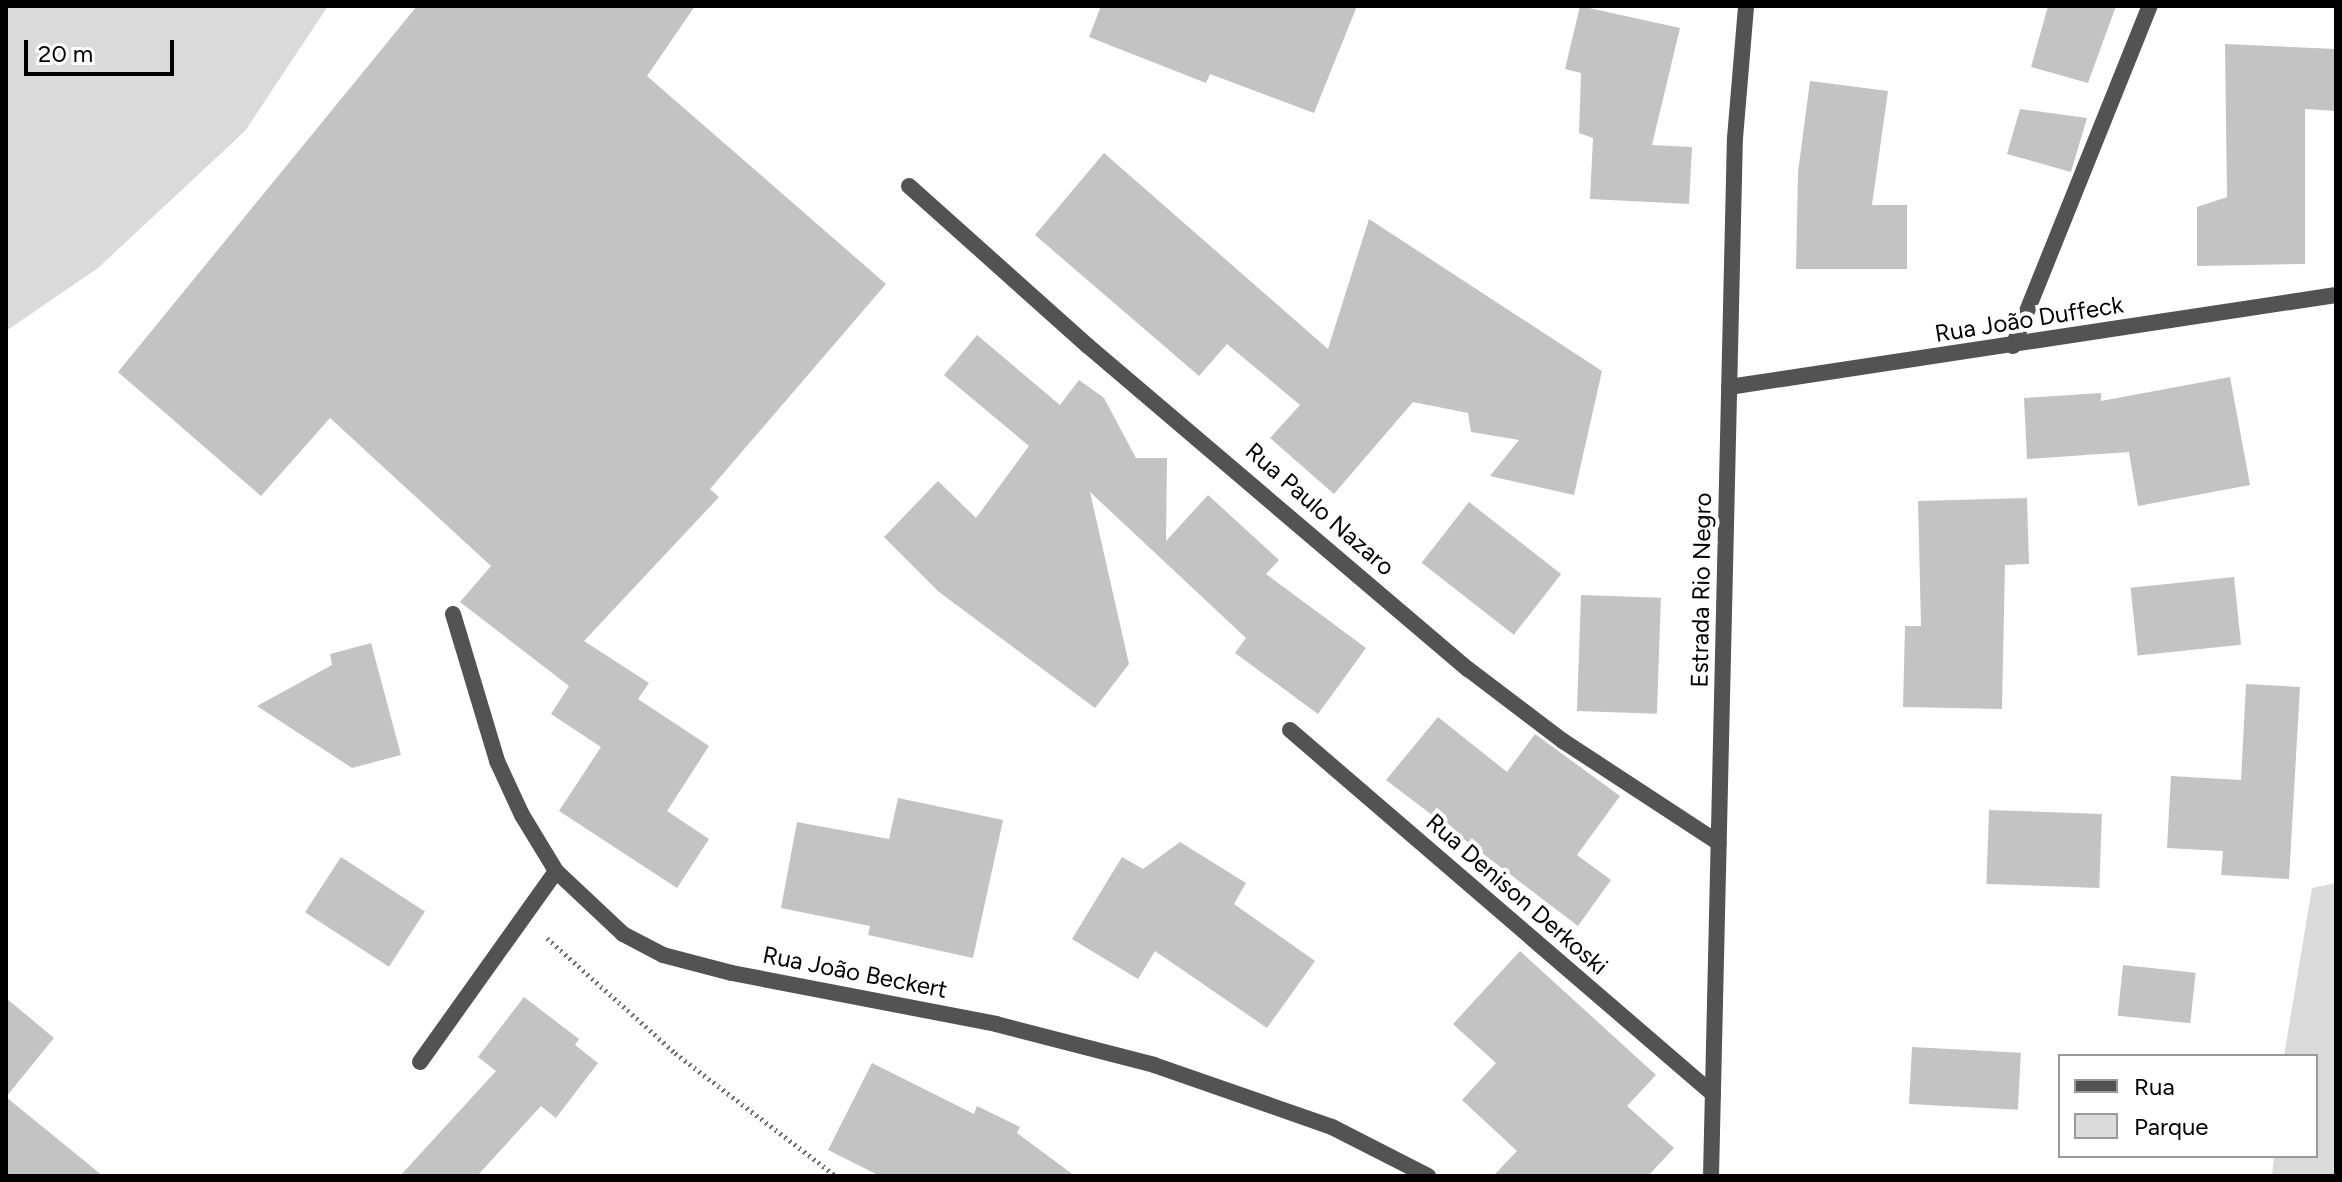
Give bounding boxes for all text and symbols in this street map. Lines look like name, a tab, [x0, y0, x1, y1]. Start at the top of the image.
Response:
scale bar	[28, 24, 178, 74]
text: 20 m	[38, 39, 93, 68]
street label: Rua João Duffeck	[1933, 290, 2125, 348]
street label: Rua Paulo Nazaro	[1240, 437, 1400, 581]
street label: Estrada Rio Negro	[1685, 492, 1717, 688]
street label: Rua Denison Derkoski	[1420, 807, 1614, 981]
street label: Rua João Beckert	[760, 940, 950, 1004]
legend	[2058, 1054, 2318, 1158]
text: Rua	[2134, 1072, 2175, 1101]
text: Parque	[2134, 1112, 2208, 1141]

